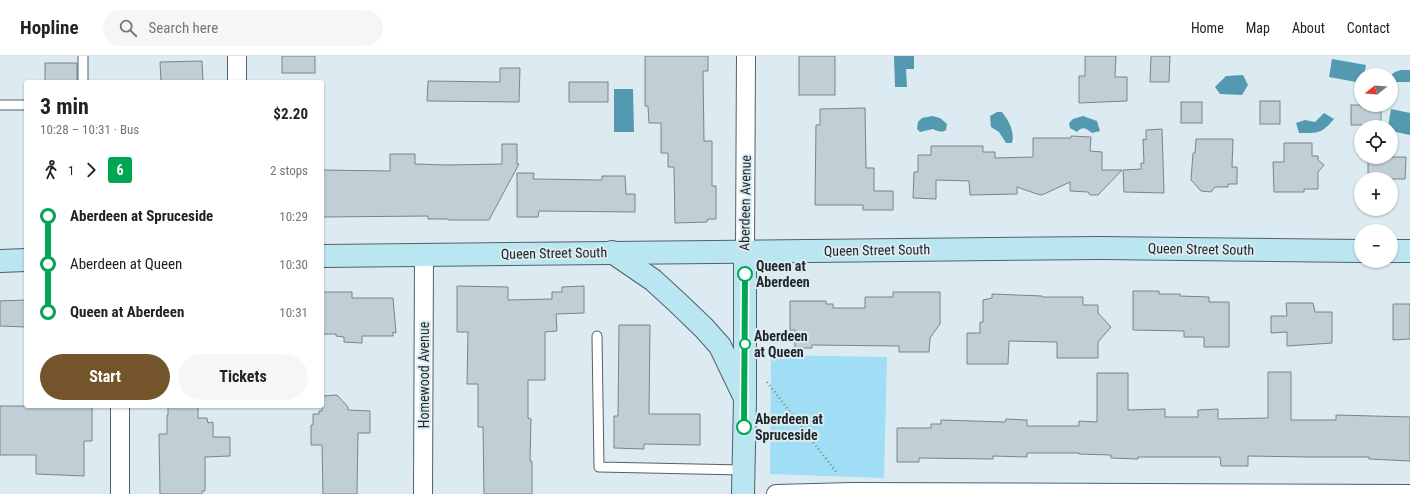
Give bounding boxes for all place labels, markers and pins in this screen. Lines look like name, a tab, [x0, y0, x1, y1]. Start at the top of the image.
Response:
place label: Queen at Aberdeen	[756, 258, 810, 290]
marker: Queen at Aberdeen	[737, 266, 753, 282]
place label: Aberdeen at Queen	[754, 328, 808, 360]
marker: Aberdeen at Queen	[739, 338, 751, 350]
place label: Aberdeen at Spruceside	[755, 411, 823, 443]
marker: Aberdeen at Spruceside	[736, 419, 752, 435]

